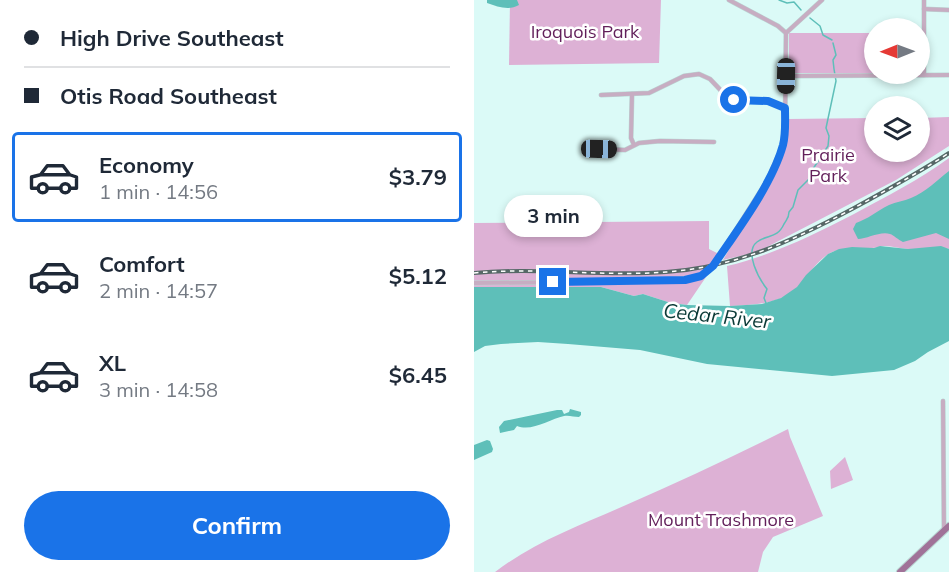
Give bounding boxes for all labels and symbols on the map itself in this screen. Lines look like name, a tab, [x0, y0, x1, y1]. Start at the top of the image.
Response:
north arrow	[864, 18, 930, 84]
park label: Iroquois Park	[531, 20, 640, 43]
car	[777, 58, 795, 94]
route start	[720, 86, 747, 113]
car	[581, 140, 617, 158]
park label: Prairie Park	[801, 143, 855, 187]
callout: 3 min	[503, 195, 602, 237]
route end	[539, 268, 566, 295]
water label: Cedar River	[662, 297, 773, 334]
park label: Mount Trashmore	[648, 508, 794, 531]

